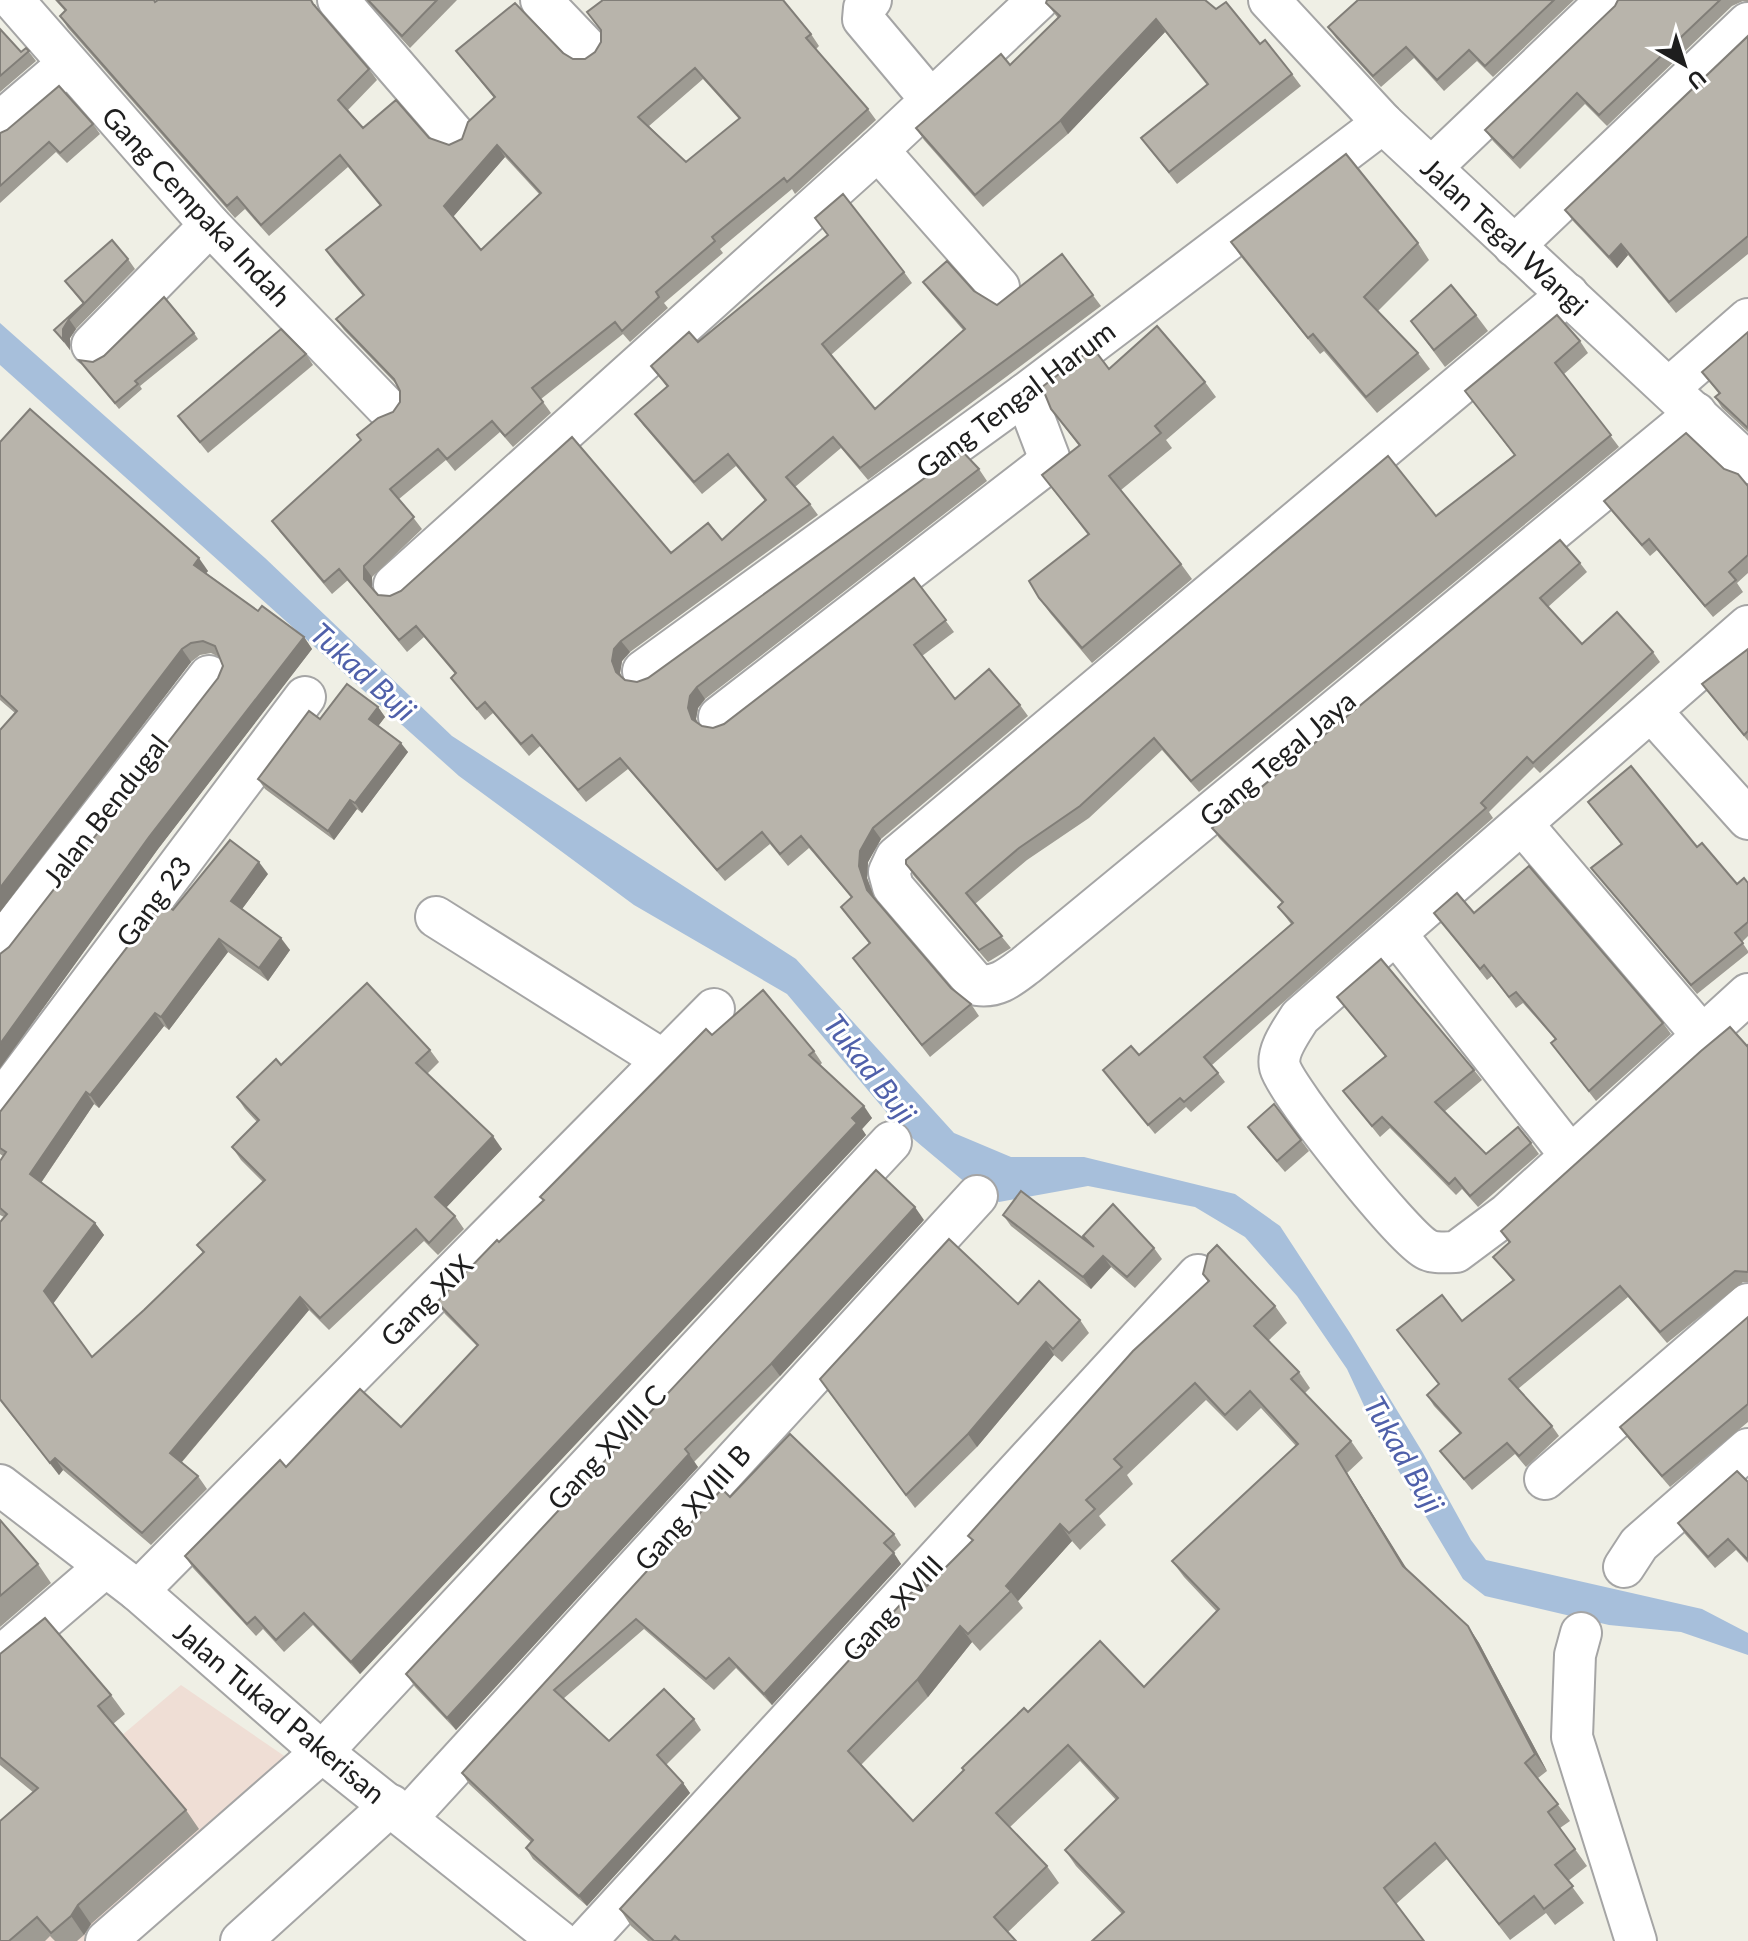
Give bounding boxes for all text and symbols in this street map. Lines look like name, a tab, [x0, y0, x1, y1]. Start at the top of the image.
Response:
north arrow	[1644, 24, 1724, 104]
text: U	[1682, 64, 1712, 96]
street label: Gang Cempaka Indah	[95, 99, 299, 313]
street label: Jalan Tegal Wangi	[1415, 150, 1595, 322]
street label: Gang Tengal Harum	[909, 313, 1121, 485]
water label: Tukad Buji	[304, 615, 424, 728]
street label: Gang Tegal Jaya	[1192, 683, 1362, 833]
street label: Jalan Bendugal	[35, 727, 175, 893]
street label: Gang 23	[108, 849, 198, 953]
water label: Tukad Buji	[817, 1006, 925, 1130]
street label: Gang XIX	[373, 1247, 479, 1353]
street label: Gang XVIII C	[540, 1377, 673, 1516]
water label: Tukad Buji	[1357, 1389, 1453, 1519]
street label: Gang XVIII B	[627, 1437, 757, 1577]
street label: Gang XVIII	[834, 1548, 950, 1668]
street label: Jalan Tukad Pakerisan	[168, 1614, 392, 1810]

